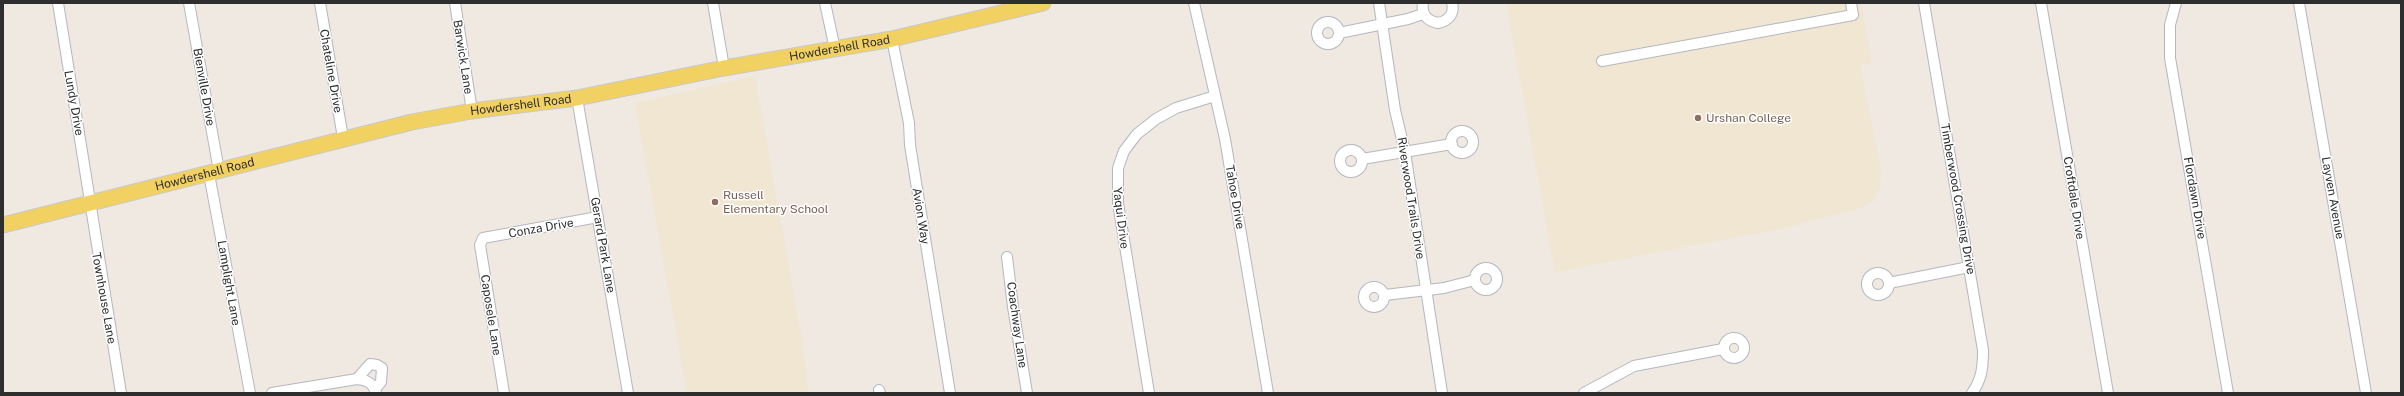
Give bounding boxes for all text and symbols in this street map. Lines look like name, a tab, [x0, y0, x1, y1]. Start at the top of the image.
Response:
street label: Barwick Lane	[450, 19, 476, 95]
street label: Chateline Drive	[317, 28, 345, 114]
street label: Howdershell Road	[788, 32, 891, 64]
street label: Bienville Drive	[190, 47, 218, 127]
street label: Lundy Drive	[61, 69, 87, 137]
street label: Howdershell Road	[469, 92, 572, 118]
place label: Urshan College	[1706, 111, 1791, 125]
marker: Urshan College	[1693, 113, 1703, 123]
street label: Timberwood Crossing Drive	[1938, 122, 1978, 276]
street label: Riverwood Trails Drive	[1394, 136, 1428, 260]
street label: Howdershell Road	[154, 155, 256, 193]
street label: Croftdale Drive	[2061, 156, 2087, 241]
street label: Flordawn Drive	[2181, 156, 2209, 240]
street label: Layven Avenue	[2319, 156, 2347, 241]
street label: Tahoe Drive	[1222, 164, 1248, 230]
street label: Yaqui Drive	[1110, 186, 1132, 250]
street label: Avion Way	[910, 187, 932, 246]
place label: Russell Elementary School	[723, 188, 829, 216]
street label: Gerard Park Lane	[588, 196, 618, 294]
marker: Russell Elementary School	[710, 197, 720, 207]
street label: Conza Drive	[507, 215, 575, 241]
street label: Lamplight Lane	[215, 239, 243, 327]
street label: Townhouse Lane	[89, 251, 119, 345]
street label: Caposele Lane	[478, 274, 504, 357]
street label: Coachway Lane	[1004, 281, 1030, 369]

